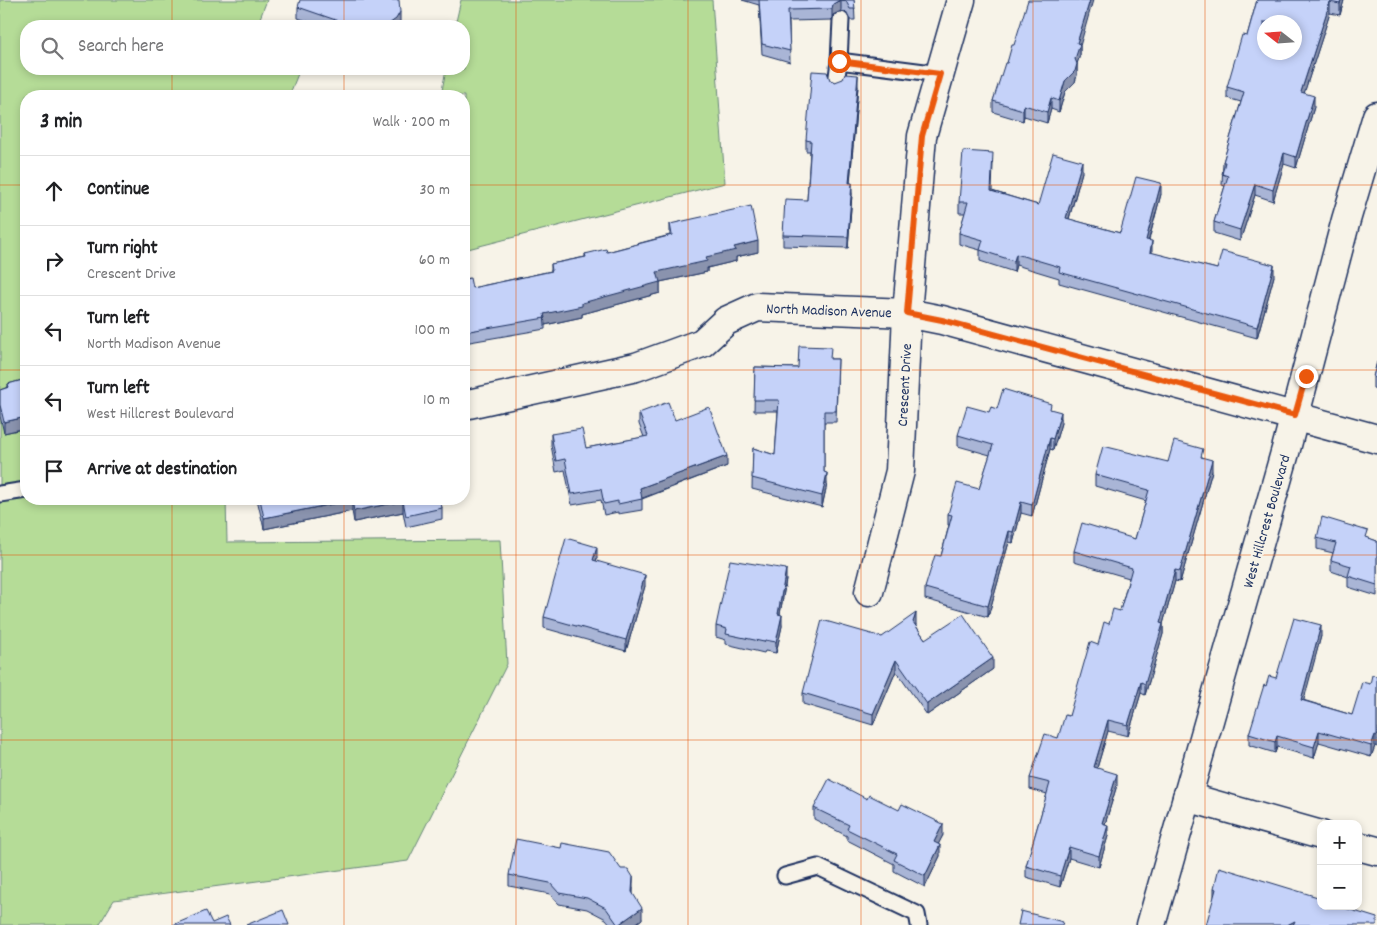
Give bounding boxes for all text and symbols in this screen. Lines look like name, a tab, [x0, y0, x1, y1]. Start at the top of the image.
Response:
north arrow	[1257, 15, 1302, 60]
search box	[20, 20, 470, 75]
icon: search	[38, 34, 66, 62]
text: Search here	[78, 34, 164, 61]
route start	[828, 50, 851, 73]
text: 3 min	[40, 108, 82, 138]
text: Walk · 200 m	[373, 111, 450, 134]
icon: ahead	[40, 177, 68, 205]
text: Continue	[87, 177, 149, 204]
text: 30 m	[420, 179, 450, 202]
text: Turn right	[87, 236, 158, 263]
icon: right	[40, 247, 68, 275]
text: 60 m	[419, 249, 450, 272]
text: Crescent Drive	[87, 263, 176, 286]
street label: North Madison Avenue	[766, 299, 892, 325]
text: Turn left	[87, 306, 150, 333]
icon: left	[40, 317, 68, 345]
text: 100 m	[414, 319, 450, 342]
text: North Madison Avenue	[87, 333, 221, 356]
street label: Crescent Drive	[893, 343, 919, 427]
route end	[1295, 365, 1318, 388]
text: Turn left	[87, 376, 150, 403]
icon: left	[40, 387, 68, 415]
text: 10 m	[423, 389, 450, 412]
text: West Hillcrest Boulevard	[87, 403, 234, 426]
street label: West Hillcrest Boulevard	[1238, 452, 1297, 591]
icon: arrive	[40, 457, 68, 485]
text: Arrive at destination	[87, 457, 237, 484]
map controls	[1317, 820, 1362, 910]
button: +	[1317, 820, 1362, 865]
button: −	[1317, 865, 1362, 910]

